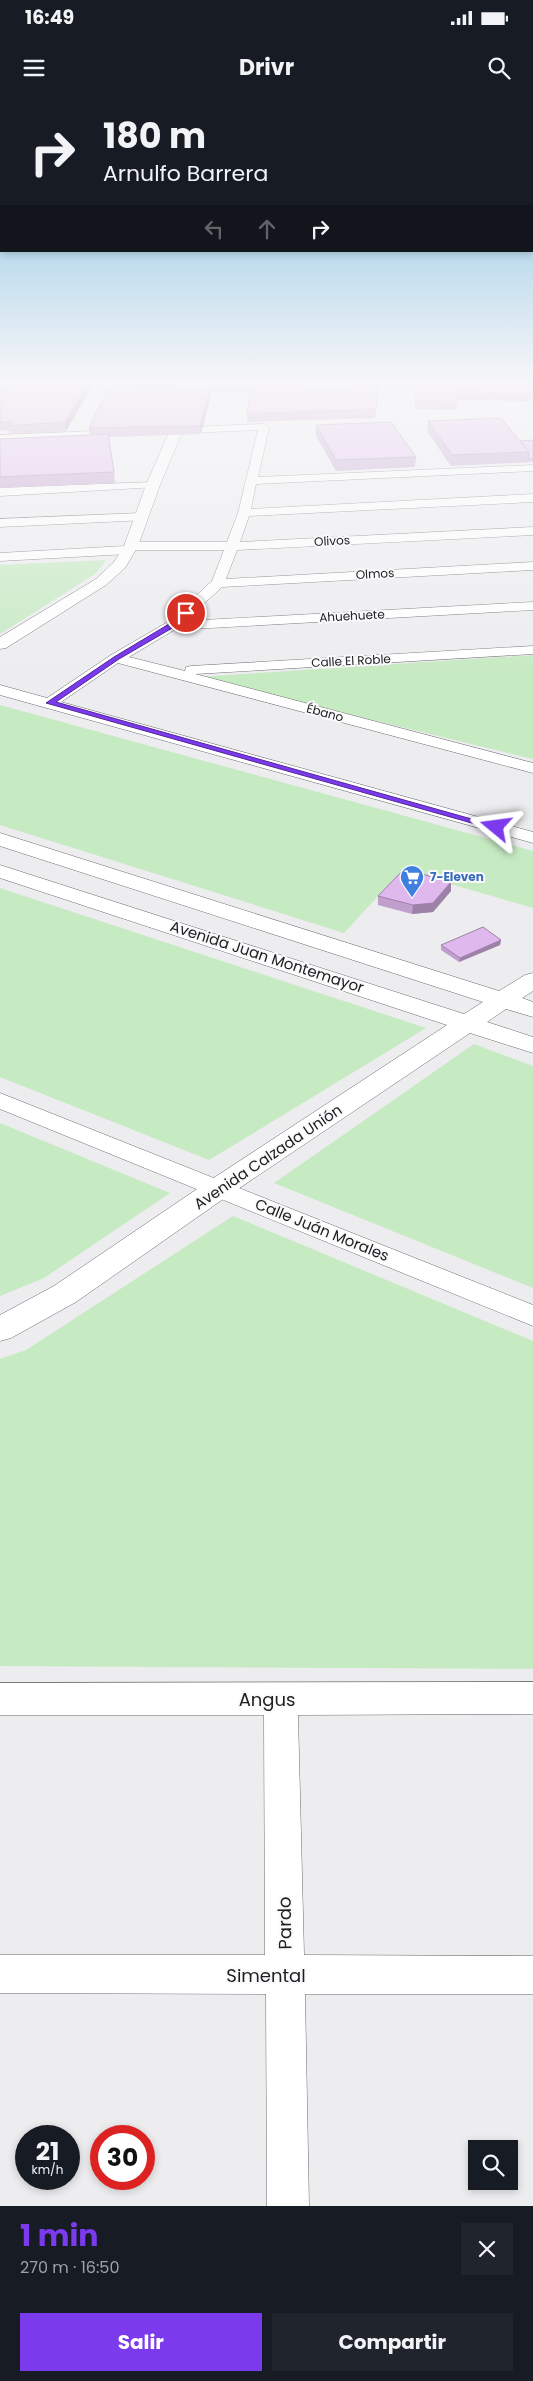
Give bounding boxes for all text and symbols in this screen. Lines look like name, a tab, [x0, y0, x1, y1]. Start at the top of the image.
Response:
text: 16:49	[25, 4, 74, 31]
text: Drivr	[239, 52, 294, 83]
icon: menu	[20, 54, 48, 82]
icon: search	[485, 54, 513, 82]
text: 180 m	[103, 111, 206, 160]
icon: right	[20, 120, 85, 185]
text: Arnulfo Barrera	[103, 158, 268, 189]
icon: left	[200, 215, 228, 243]
icon: ahead	[253, 215, 281, 243]
icon: right	[306, 215, 334, 243]
street label: Olivos	[314, 531, 350, 550]
street label: Olmos	[355, 564, 395, 583]
pin	[165, 592, 207, 634]
icon: arrive	[172, 599, 200, 627]
street label: Ahuehuete	[319, 605, 385, 626]
street label: Calle El Roble	[311, 650, 391, 671]
street label: Ébano	[305, 699, 346, 726]
position arrow	[469, 800, 521, 852]
supermarket icon: 7-Eleven	[399, 864, 425, 898]
place label: 7-Eleven	[430, 868, 484, 885]
street label: Avenida Juan Montemayor	[167, 915, 367, 998]
street label: Avenida Calzada Unión	[189, 1099, 346, 1214]
street label: Calle Juán Morales	[252, 1193, 392, 1266]
street label: Angus	[239, 1687, 295, 1712]
street label: Pardo	[272, 1896, 297, 1950]
street label: Simental	[226, 1963, 306, 1988]
speed limit sign: 30	[90, 2125, 155, 2190]
text: 21	[36, 2134, 59, 2169]
map controls	[468, 2140, 518, 2190]
button: search	[468, 2140, 518, 2190]
text: km/h	[32, 2161, 63, 2178]
text: 1 min	[20, 2214, 98, 2257]
button: close	[461, 2223, 513, 2275]
text: 270 m · 16:50	[20, 2256, 119, 2279]
button: Salir	[20, 2313, 262, 2371]
button: Compartir	[272, 2313, 513, 2371]

